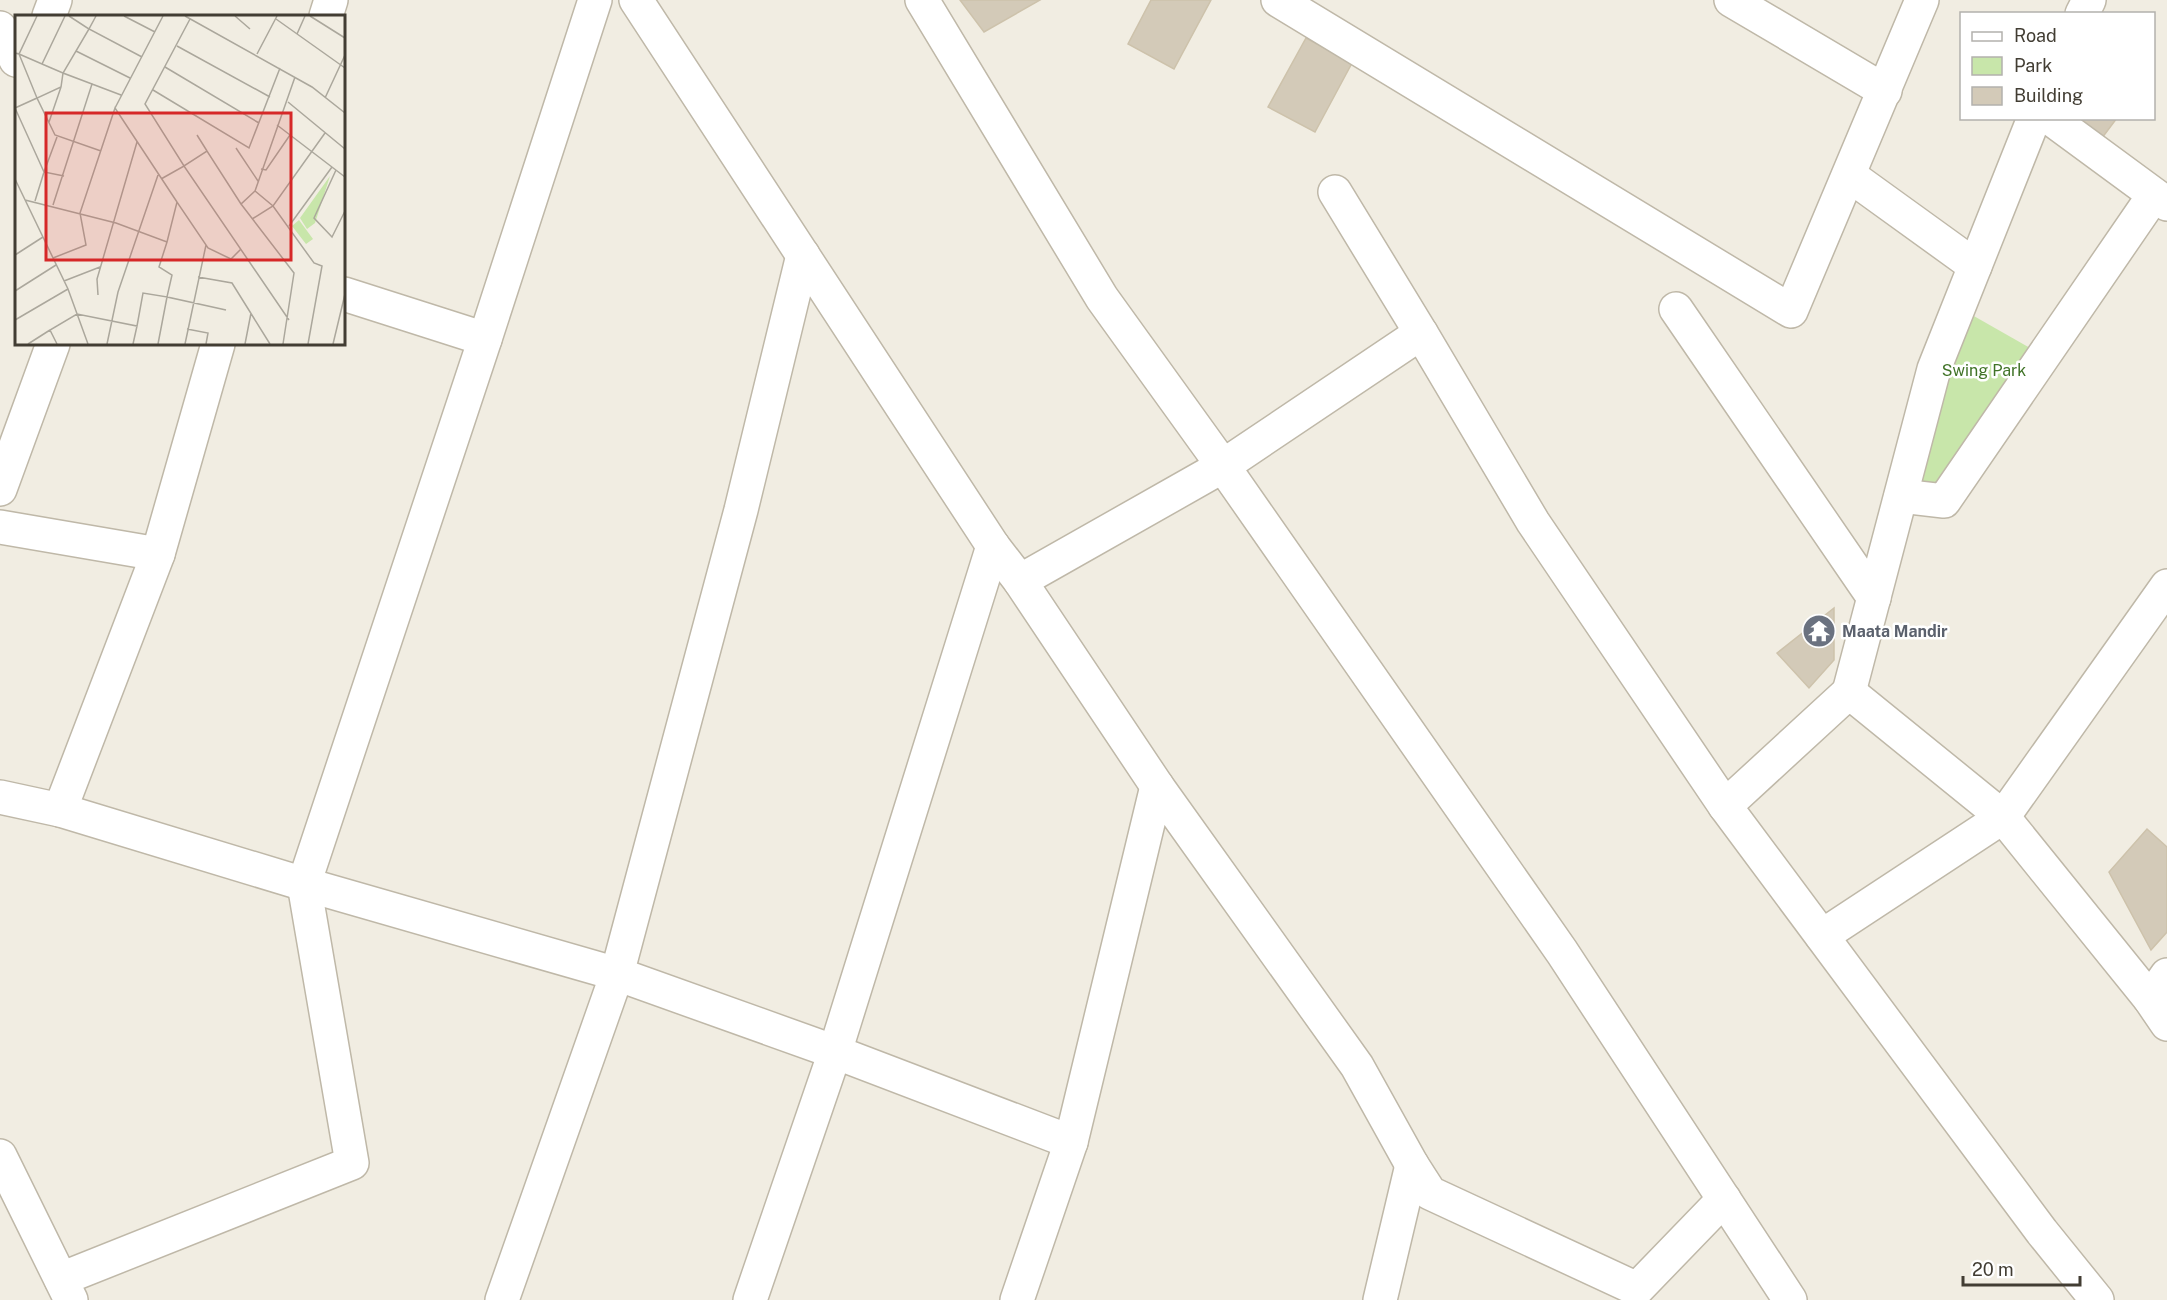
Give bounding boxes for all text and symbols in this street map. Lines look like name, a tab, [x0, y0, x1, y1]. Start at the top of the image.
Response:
legend	[1960, 12, 2155, 120]
inset map	[15, 15, 345, 345]
text: Road	[2014, 25, 2057, 46]
text: Park	[2014, 55, 2052, 76]
text: Building	[2014, 85, 2083, 106]
park label: Swing Park	[1942, 361, 2026, 380]
temple icon: Maata Mandir	[1801, 613, 1837, 649]
place label: Maata Mandir	[1842, 622, 1948, 641]
scale bar	[1963, 1249, 2080, 1287]
text: 20 m	[1972, 1259, 2014, 1280]

